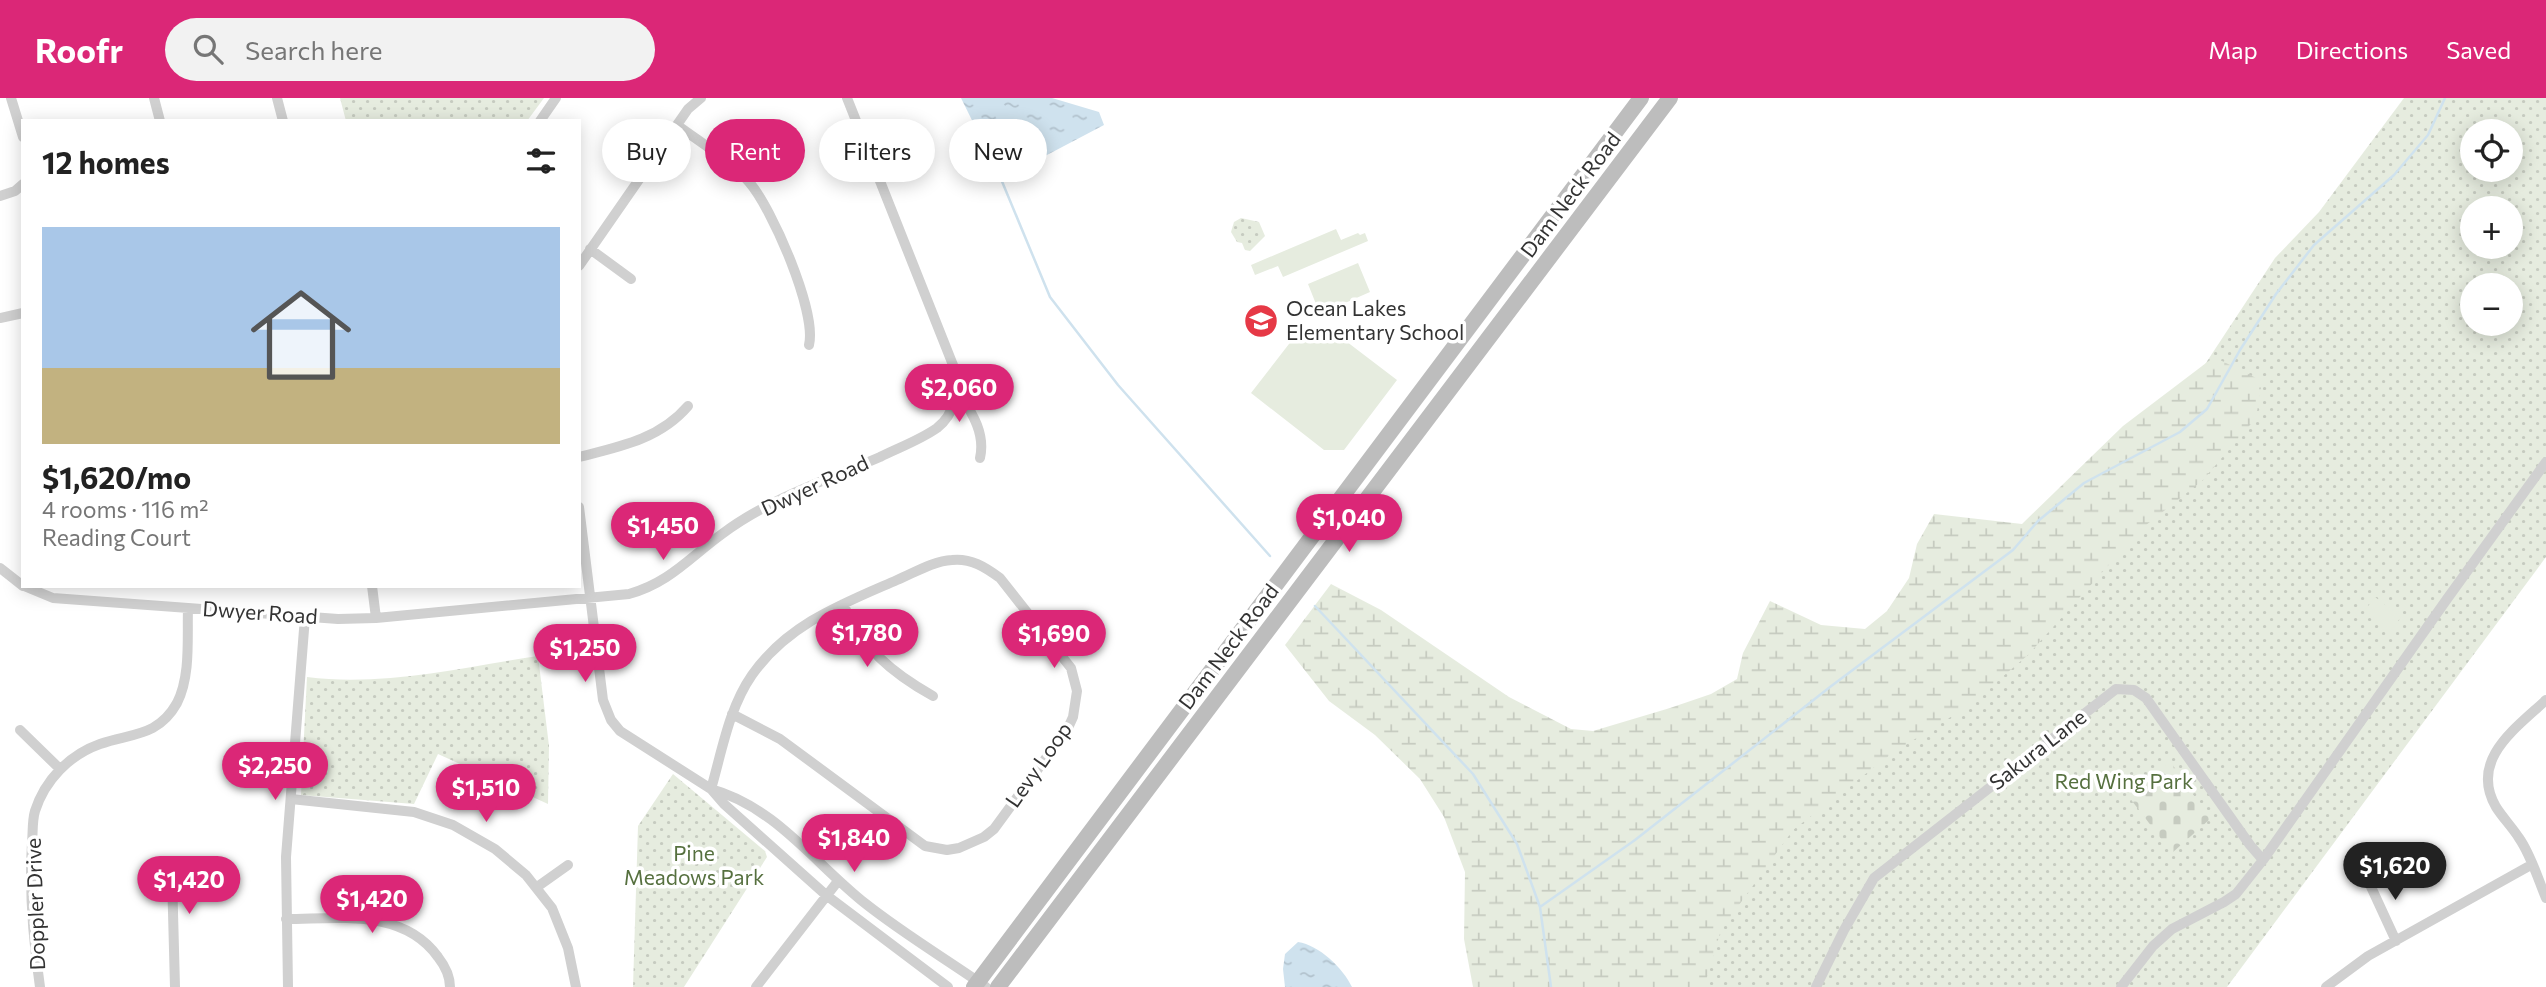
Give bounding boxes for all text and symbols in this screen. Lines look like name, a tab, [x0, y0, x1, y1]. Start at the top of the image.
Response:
search box	[165, 18, 655, 81]
text: Roofr	[35, 29, 123, 70]
icon: search	[189, 30, 227, 68]
text: Search here	[245, 34, 383, 65]
text: Map	[2208, 35, 2258, 64]
text: Directions	[2296, 35, 2408, 64]
text: Saved	[2446, 35, 2511, 64]
chip: Buy	[602, 119, 691, 182]
chip: Rent	[705, 119, 805, 182]
chip: Filters	[819, 119, 935, 182]
chip: New	[949, 119, 1047, 182]
map controls	[2460, 119, 2523, 336]
button: locate	[2460, 119, 2523, 182]
street label: Dam Neck Road	[1515, 126, 1625, 262]
icon: filters	[522, 142, 560, 180]
text: 12 homes	[42, 143, 170, 180]
button: +	[2460, 196, 2523, 259]
icon: home	[238, 272, 364, 398]
button: −	[2460, 273, 2523, 336]
place label: Ocean Lakes Elementary School	[1286, 295, 1464, 344]
school or university icon: Ocean Lakes Elementary School	[1242, 302, 1280, 340]
pin: $2,060	[902, 364, 1016, 424]
text: $2,060	[921, 373, 997, 401]
street label: Dwyer Road	[757, 449, 872, 520]
text: $1,620/mo	[42, 458, 191, 495]
pin: $1,040	[1292, 494, 1406, 554]
text: 4 rooms · 116 m²	[42, 495, 209, 523]
pin: $1,450	[606, 503, 720, 562]
text: $1,040	[1312, 503, 1386, 531]
text: $1,450	[627, 511, 699, 539]
text: Reading Court	[42, 523, 191, 551]
street label: Dam Neck Road	[1173, 578, 1283, 714]
street label: Dwyer Road	[202, 595, 318, 628]
pin: $1,780	[810, 610, 924, 669]
pin: $1,690	[997, 610, 1111, 670]
text: $1,780	[831, 618, 903, 646]
text: $1,690	[1018, 619, 1090, 647]
pin: $1,250	[528, 624, 642, 684]
text: $1,250	[549, 633, 621, 661]
street label: Sakura Lane	[1984, 703, 2090, 794]
street label: Levy Loop	[999, 717, 1076, 811]
pin: $2,250	[218, 742, 332, 802]
text: $2,250	[238, 751, 312, 779]
pin: $1,510	[429, 764, 543, 824]
park label: Red Wing Park	[2055, 768, 2193, 793]
text: $1,510	[452, 773, 520, 801]
pin: $1,840	[797, 814, 911, 874]
text: $1,840	[818, 823, 890, 851]
street label: Doppler Drive	[20, 837, 49, 971]
park label: Pine Meadows Park	[624, 840, 764, 889]
pin: $1,620	[2338, 842, 2452, 902]
text: $1,620	[2359, 851, 2431, 879]
pin: $1,420	[132, 856, 246, 916]
text: $1,420	[153, 865, 225, 893]
pin: $1,420	[315, 876, 429, 935]
text: $1,420	[336, 884, 408, 912]

